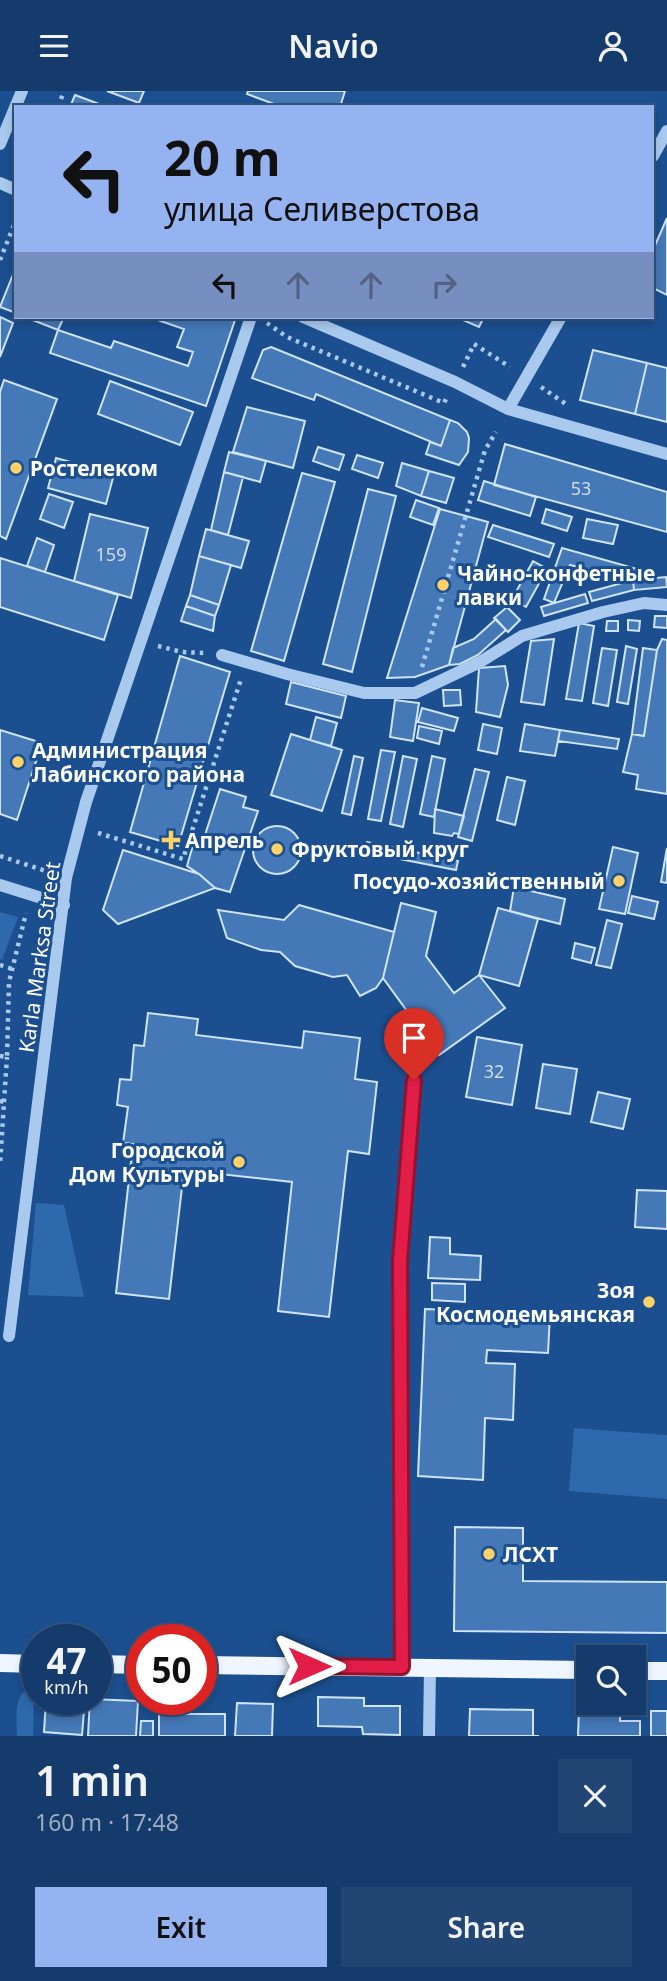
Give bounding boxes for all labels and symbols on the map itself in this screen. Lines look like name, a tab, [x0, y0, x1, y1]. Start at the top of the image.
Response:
place label: Ростелеком	[30, 454, 158, 482]
marker: Ростелеком	[8, 460, 24, 476]
house number: 53	[571, 476, 591, 500]
house number: 159	[96, 542, 126, 566]
place label: Чайно-конфетные лавки	[457, 559, 655, 611]
marker: Чайно-конфетные лавки	[435, 577, 451, 593]
place label: Администрация Лабинского района	[32, 736, 245, 788]
marker: Администрация Лабинского района	[10, 754, 26, 770]
place label: Апрель	[185, 826, 264, 854]
marker: Апрель	[163, 832, 179, 848]
place label: Фруктовый круг	[291, 835, 469, 863]
marker: Фруктовый круг	[269, 841, 285, 857]
street label: Karla Marksa Street	[12, 859, 66, 1054]
place label: Посудо-хозяйственный	[353, 867, 605, 895]
marker: Посудо-хозяйственный	[611, 873, 627, 889]
pin	[384, 1008, 444, 1080]
house number: 32	[484, 1059, 504, 1083]
place label: Городской Дом Культуры	[69, 1136, 225, 1188]
marker: Городской Дом Культуры	[231, 1154, 247, 1170]
place label: Зоя Космодемьянская	[436, 1276, 635, 1328]
marker: Зоя Космодемьянская	[641, 1294, 657, 1310]
place label: ЛСХТ	[503, 1540, 558, 1568]
marker: ЛСХТ	[481, 1546, 497, 1562]
speed limit sign: 50	[126, 1624, 217, 1715]
position arrow	[272, 1629, 346, 1703]

